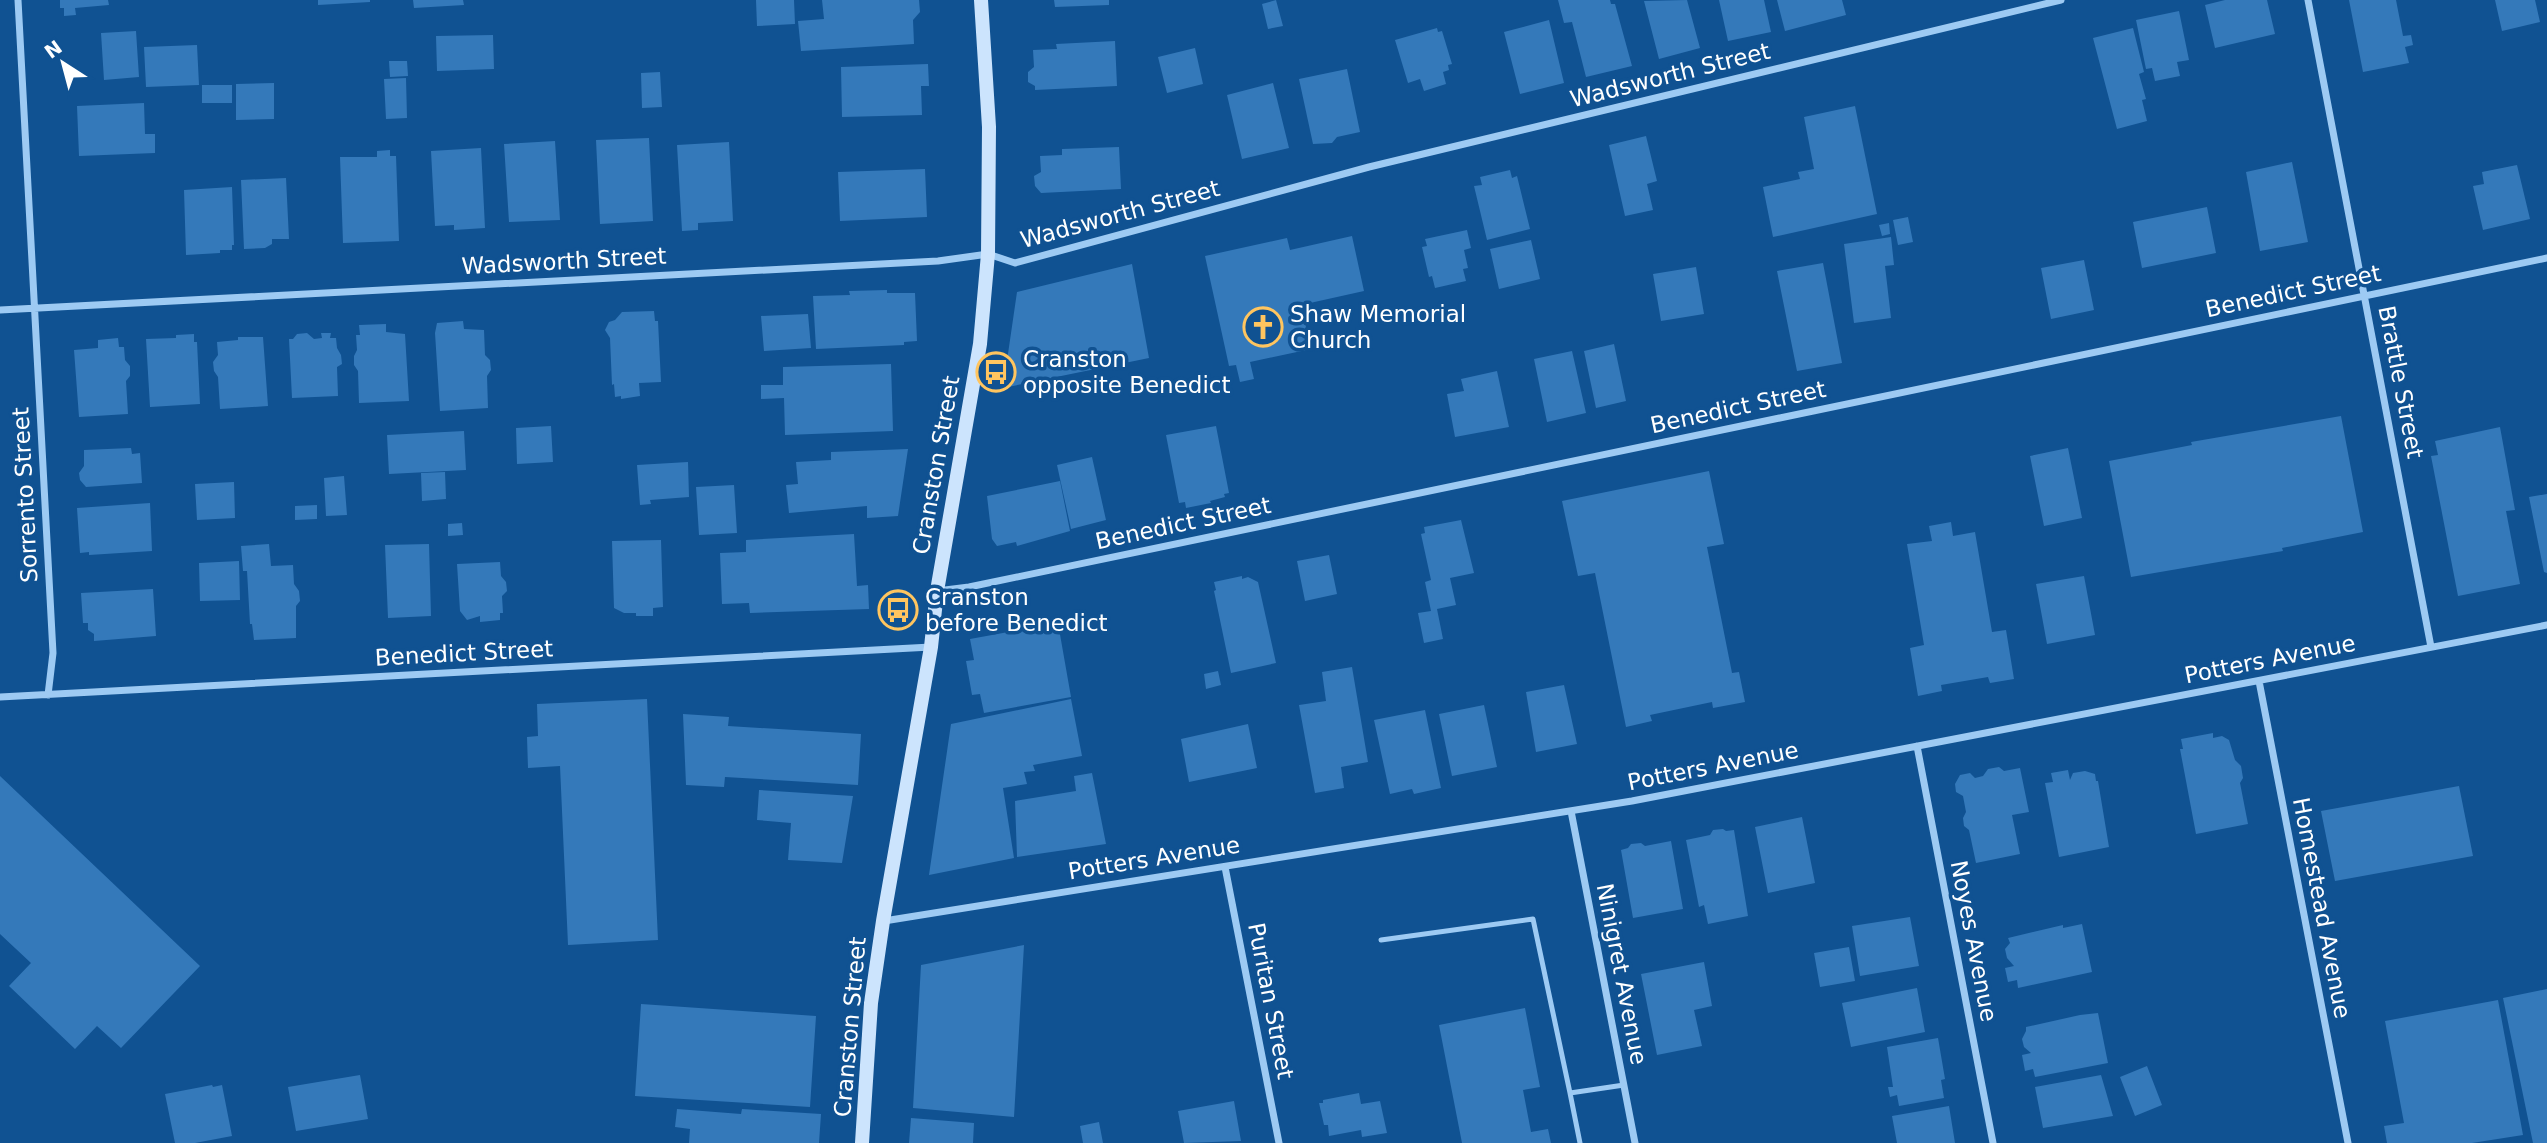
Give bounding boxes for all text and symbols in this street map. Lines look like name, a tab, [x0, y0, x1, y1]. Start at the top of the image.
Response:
north arrow	[28, 28, 98, 98]
text: N	[40, 36, 66, 63]
street label: Wadsworth Street	[1567, 38, 1773, 112]
street label: Wadsworth Street	[1018, 175, 1222, 253]
street label: Wadsworth Street	[461, 243, 667, 279]
street label: Benedict Street	[2203, 260, 2383, 322]
place label: Shaw Memorial Church	[1290, 301, 1466, 353]
street label: Brattle Street	[2373, 303, 2429, 461]
church icon: Shaw Memorial Church	[1242, 306, 1284, 348]
place label: Cranston opposite Benedict	[1023, 346, 1231, 398]
bus stop icon: Cranston opposite Benedict	[975, 351, 1017, 393]
street label: Cranston Street	[907, 374, 965, 556]
street label: Benedict Street	[1648, 376, 1828, 438]
street label: Sorrento Street	[7, 407, 43, 583]
street label: Benedict Street	[1093, 492, 1273, 554]
place label: Cranston before Benedict	[925, 584, 1108, 636]
bus stop icon: Cranston before Benedict	[877, 589, 919, 631]
street label: Potters Avenue	[2182, 630, 2358, 688]
street label: Benedict Street	[374, 635, 554, 671]
street label: Potters Avenue	[1625, 737, 1801, 795]
street label: Homestead Avenue	[2288, 795, 2356, 1021]
street label: Potters Avenue	[1066, 832, 1242, 884]
street label: Noyes Avenue	[1946, 858, 2002, 1024]
street label: Ninigret Avenue	[1592, 881, 1652, 1067]
street label: Puritan Street	[1243, 921, 1299, 1081]
street label: Cranston Street	[829, 936, 871, 1118]

